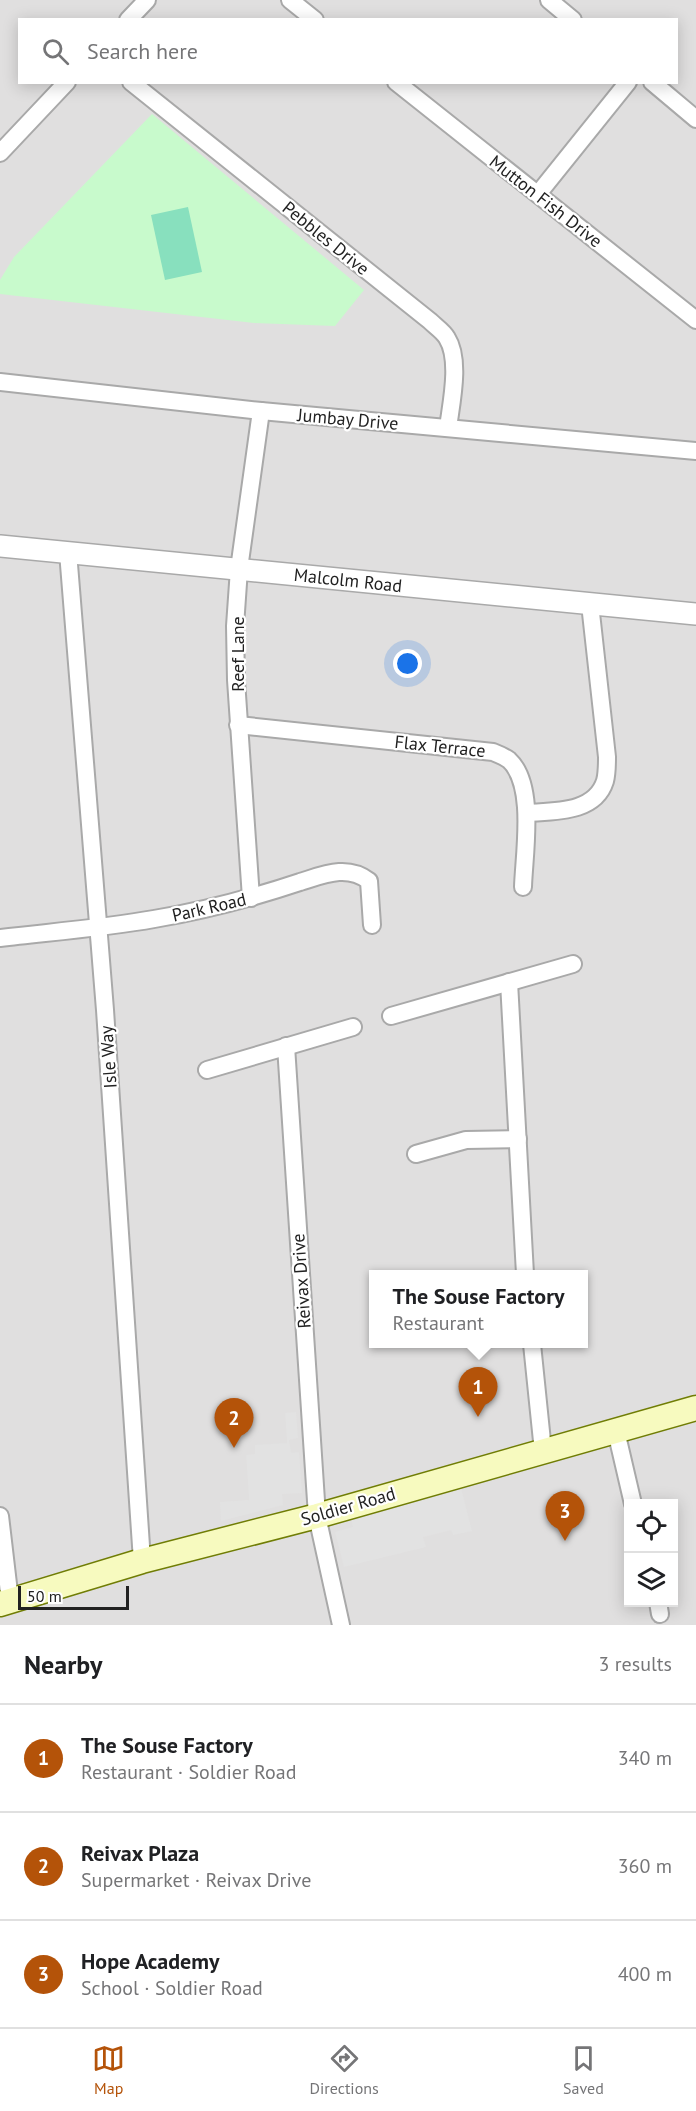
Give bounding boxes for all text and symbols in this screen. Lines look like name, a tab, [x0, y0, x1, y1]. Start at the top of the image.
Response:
search box	[18, 18, 678, 84]
icon: search	[39, 35, 72, 68]
text: Search here	[87, 37, 198, 65]
street label: Mutton Fish Drive	[485, 150, 607, 252]
street label: Pebbles Drive	[278, 196, 374, 280]
street label: Jumbay Drive	[296, 403, 399, 435]
street label: Malcolm Road	[293, 563, 403, 597]
street label: Reef Lane	[226, 616, 249, 692]
your location	[393, 649, 422, 678]
street label: Flax Terrace	[393, 730, 487, 762]
street label: Park Road	[170, 887, 248, 927]
street label: Isle Way	[94, 1024, 122, 1089]
street label: Reivax Drive	[286, 1233, 316, 1329]
popup	[369, 1270, 588, 1348]
text: The Souse Factory	[393, 1282, 564, 1310]
text: Restaurant	[393, 1310, 484, 1336]
pin: 1	[458, 1368, 498, 1417]
pin: 2	[214, 1398, 254, 1448]
street label: Soldier Road	[298, 1482, 398, 1530]
pin: 3	[546, 1492, 584, 1541]
map controls	[624, 1499, 678, 1607]
button: locate	[624, 1499, 678, 1553]
button: layers	[624, 1553, 678, 1607]
scale bar	[18, 1583, 129, 1610]
text: 50 m	[27, 1586, 62, 1606]
text: Nearby	[24, 1648, 102, 1681]
text: 3 results	[599, 1651, 672, 1677]
text: The Souse Factory	[81, 1731, 253, 1759]
text: 1	[38, 1745, 49, 1771]
text: 340 m	[618, 1745, 672, 1771]
text: Restaurant · Soldier Road	[81, 1759, 296, 1785]
text: Reivax Plaza	[81, 1839, 199, 1867]
text: 2	[38, 1853, 49, 1879]
text: 360 m	[618, 1853, 672, 1879]
text: Supermarket · Reivax Drive	[81, 1867, 311, 1893]
text: Hope Academy	[81, 1947, 219, 1975]
text: 3	[38, 1961, 49, 1987]
text: 400 m	[618, 1961, 672, 1987]
text: School · Soldier Road	[81, 1975, 263, 2001]
tab: Map	[92, 2042, 125, 2098]
tab: Directions	[310, 2042, 379, 2098]
tab: Saved	[563, 2042, 604, 2098]

